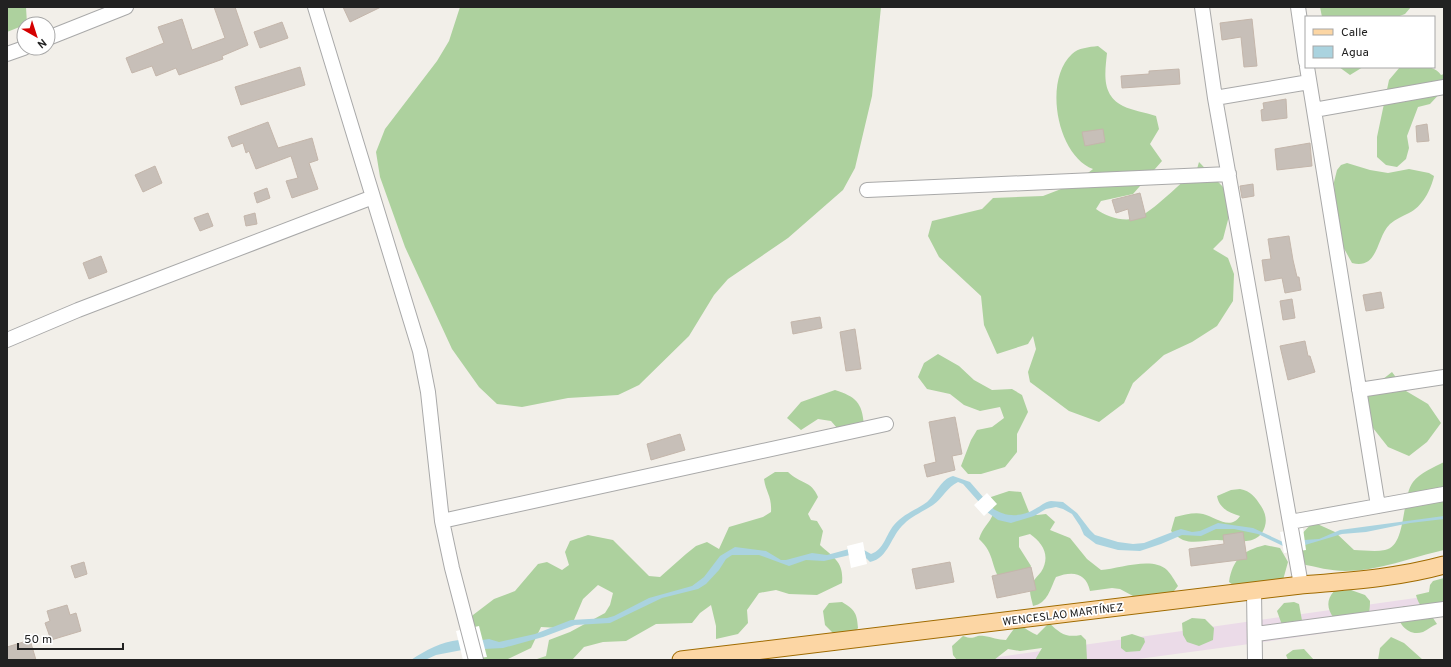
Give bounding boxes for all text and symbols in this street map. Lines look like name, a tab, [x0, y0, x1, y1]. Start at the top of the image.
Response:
north arrow	[16, 16, 56, 56]
legend	[1305, 16, 1435, 68]
text: Calle	[1341, 25, 1368, 41]
text: N	[34, 35, 49, 51]
text: Agua	[1341, 45, 1369, 61]
street label: WENCESLAO MARTÍNEZ	[1002, 600, 1124, 629]
scale bar	[18, 625, 123, 651]
text: 50 m	[24, 632, 52, 648]

